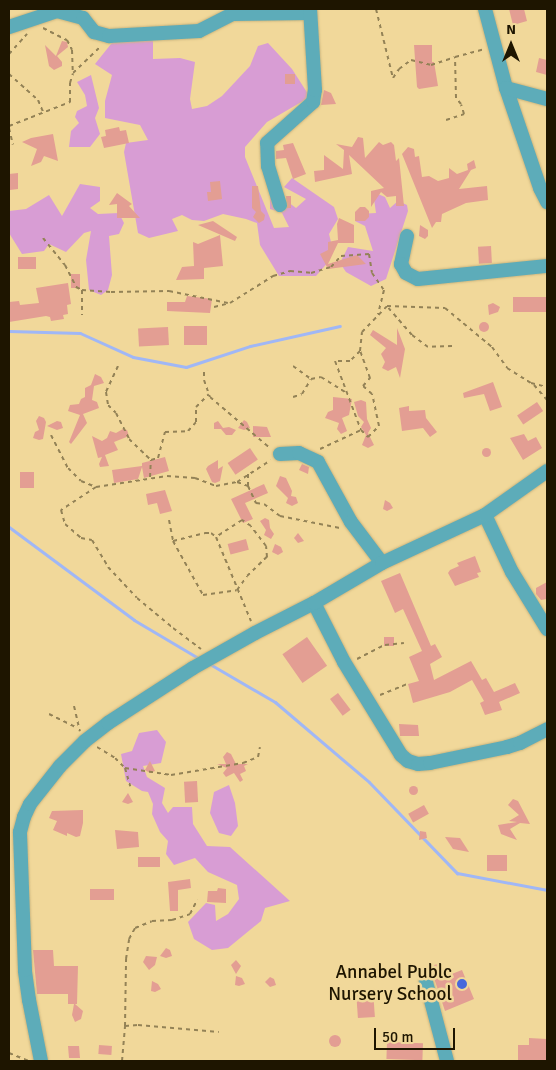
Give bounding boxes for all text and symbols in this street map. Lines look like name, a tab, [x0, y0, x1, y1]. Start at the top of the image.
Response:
north arrow	[486, 20, 536, 70]
text: N	[506, 21, 516, 38]
place label: Annabel Publc Nursery School	[328, 962, 452, 1006]
marker: Annabel Publc Nursery School	[456, 978, 468, 990]
scale bar	[376, 1018, 457, 1050]
text: 50 m	[382, 1028, 413, 1046]

